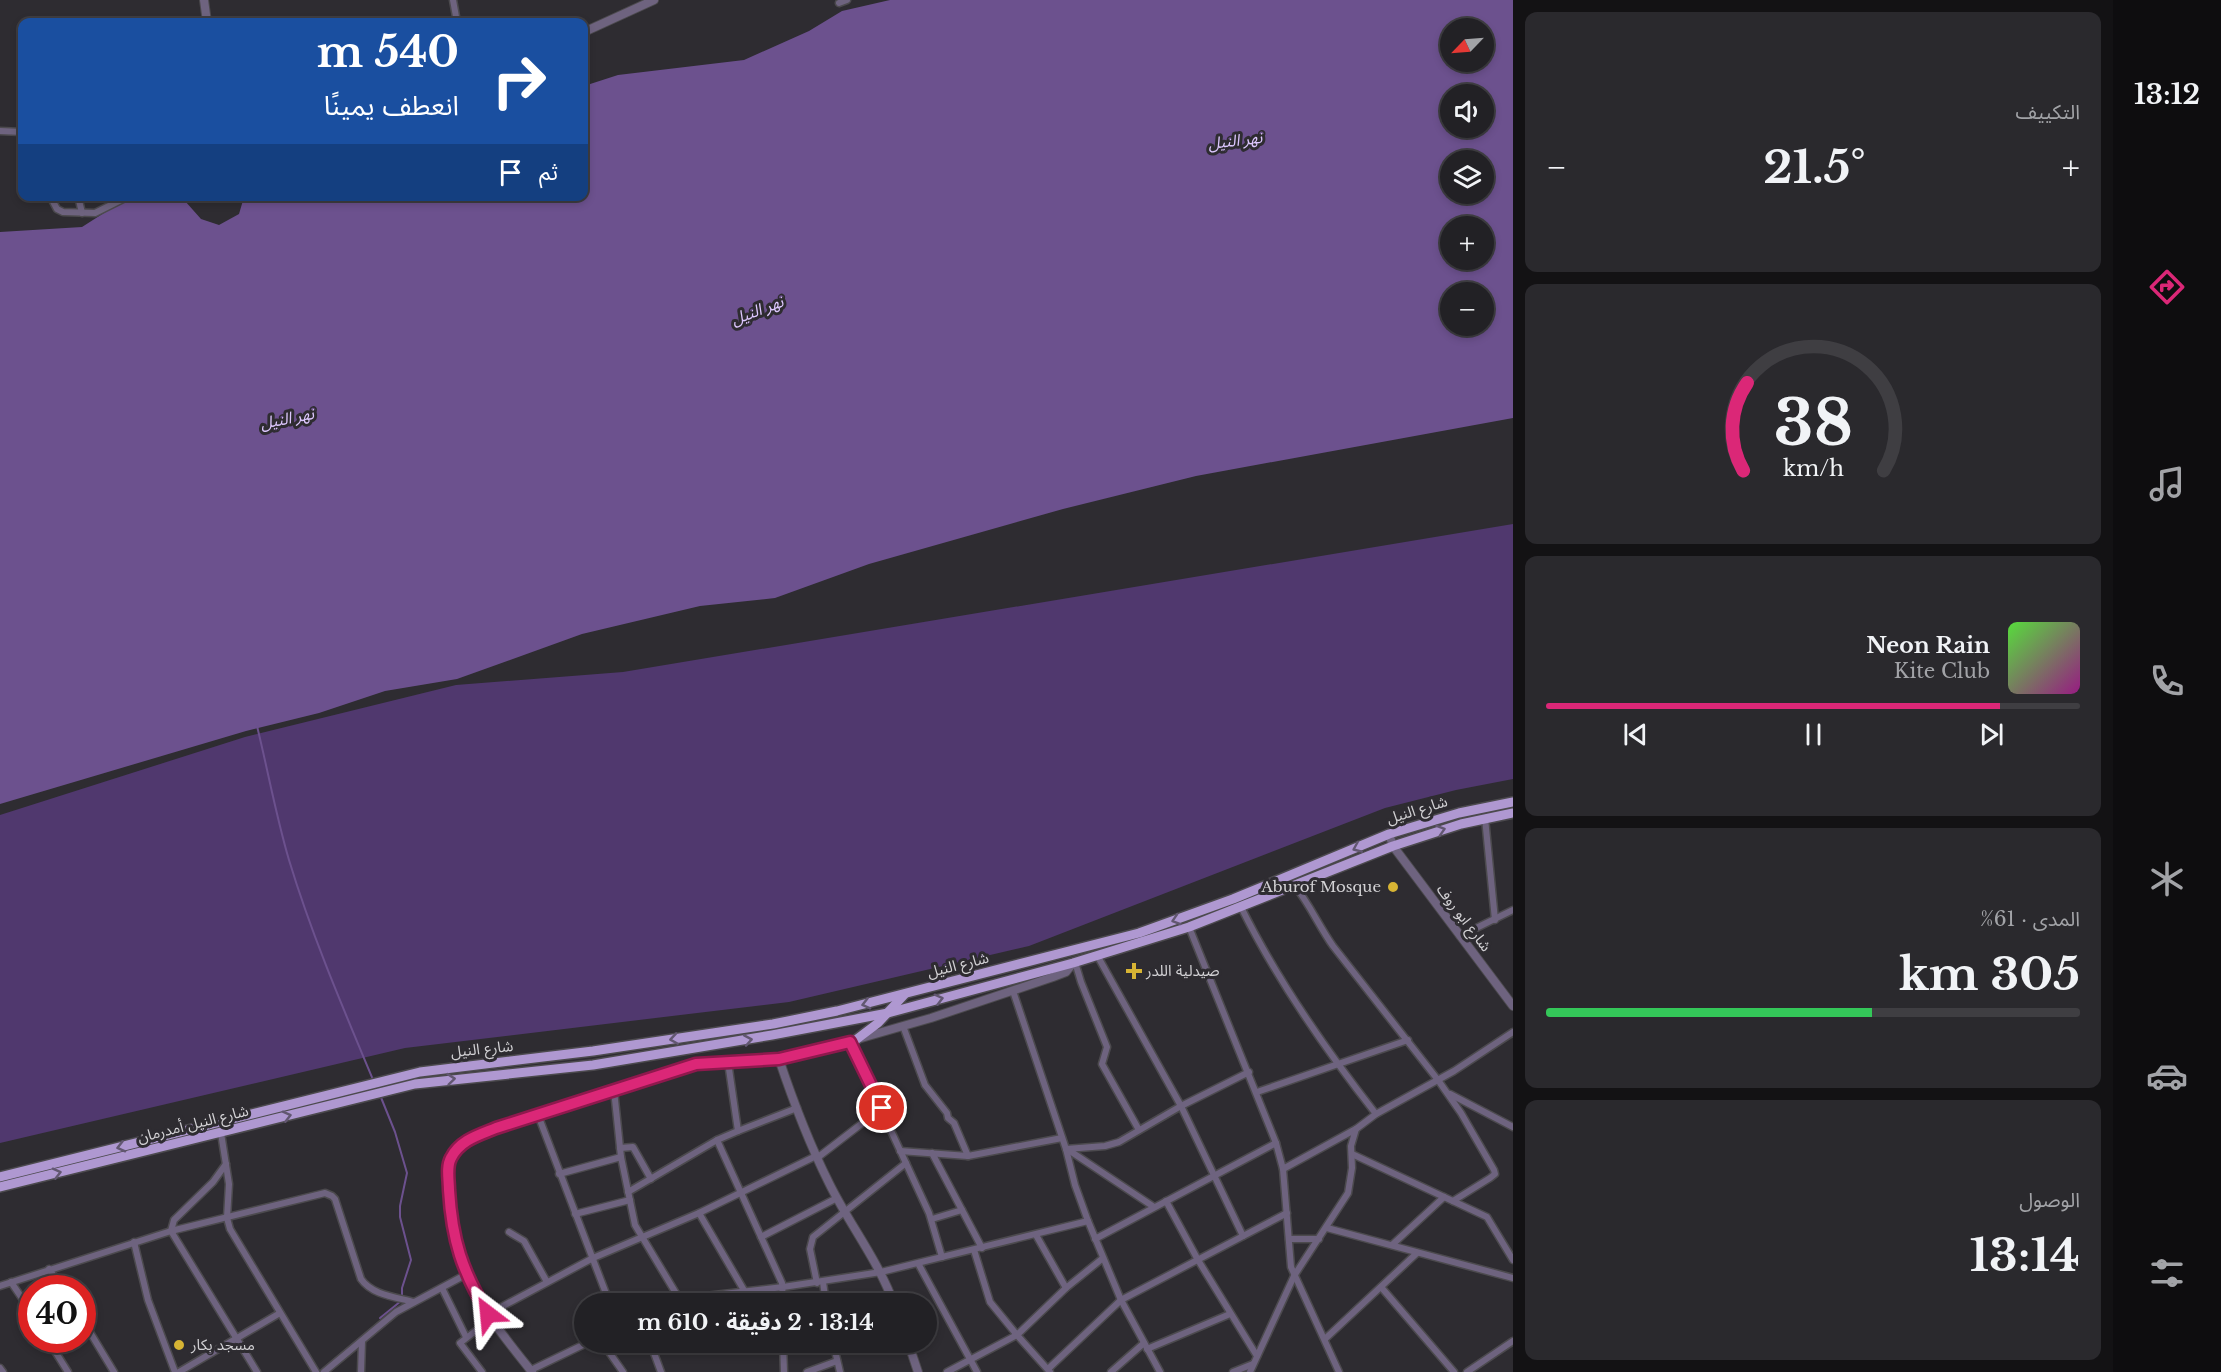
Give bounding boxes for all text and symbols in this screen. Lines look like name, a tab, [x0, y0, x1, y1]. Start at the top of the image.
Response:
north arrow	[1440, 18, 1494, 72]
map controls	[1440, 18, 1494, 336]
text: 540 m	[317, 26, 459, 78]
icon: right	[480, 42, 558, 120]
text: 13:12	[2134, 78, 2200, 111]
button: sound	[1440, 84, 1494, 138]
text: انعطف يمينًا	[324, 89, 459, 122]
text: التكييف	[2016, 100, 2080, 124]
water label: نهر النيل	[1207, 127, 1265, 153]
text: 21.5°	[1763, 139, 1866, 195]
text: −	[1546, 147, 1567, 188]
text: +	[2062, 147, 2080, 188]
button: layers	[1440, 150, 1494, 204]
icon: arrive	[494, 156, 527, 189]
text: ثم	[539, 159, 558, 186]
button: +	[1440, 216, 1494, 270]
icon: directions	[2146, 266, 2188, 308]
button: −	[1440, 282, 1494, 336]
water label: نهر النيل	[728, 290, 787, 329]
text: 38	[1773, 384, 1853, 462]
water label: نهر النيل	[258, 403, 317, 433]
text: km/h	[1783, 455, 1844, 482]
icon: music	[2146, 463, 2188, 505]
text: Neon Rain	[1866, 632, 1990, 659]
text: Kite Club	[1894, 659, 1990, 683]
icon: phone	[2146, 660, 2188, 702]
icon: previous	[1619, 718, 1652, 751]
icon: pause	[1797, 718, 1830, 751]
icon: next	[1975, 718, 2008, 751]
street label: شارع النيل	[1384, 791, 1451, 831]
one-way arrow	[1435, 825, 1446, 837]
one-way arrow	[1352, 841, 1363, 853]
icon: climate	[2146, 858, 2188, 900]
place label: Aburof Mosque	[1260, 877, 1381, 896]
marker: Aburof Mosque	[1386, 880, 1400, 894]
street label: شارع ابو روف	[1430, 880, 1496, 957]
text: المدى · 61%	[1980, 907, 2080, 931]
one-way arrow	[1171, 913, 1182, 926]
text: 305 km	[1899, 946, 2080, 1002]
street label: شارع النيل	[925, 948, 992, 984]
place label: صيدلية اللدر	[1145, 961, 1220, 980]
marker: صيدلية اللدر	[1127, 964, 1141, 978]
one-way arrow	[933, 994, 944, 1006]
one-way arrow	[861, 997, 871, 1010]
one-way arrow	[669, 1032, 679, 1045]
one-way arrow	[743, 1034, 753, 1046]
street label: شارع النيل	[450, 1036, 515, 1064]
icon: car	[2146, 1055, 2188, 1097]
one-way arrow	[446, 1073, 455, 1086]
pin	[856, 1082, 907, 1133]
icon: arrive	[865, 1091, 898, 1124]
street label: شارع النيل أمدرمان	[135, 1100, 251, 1149]
one-way arrow	[282, 1111, 292, 1124]
one-way arrow	[116, 1140, 126, 1153]
one-way arrow	[52, 1168, 62, 1181]
text: الوصول	[2019, 1188, 2080, 1212]
text: 13:14	[1969, 1227, 2080, 1283]
icon: filters	[2146, 1252, 2188, 1294]
speed limit sign: 40	[18, 1275, 96, 1353]
position arrow	[456, 1282, 520, 1346]
text: 13:14 · 2 دقيقة · 610 m	[637, 1309, 874, 1336]
place label: مسجد بكار	[190, 1335, 255, 1354]
marker: مسجد بكار	[172, 1338, 186, 1352]

